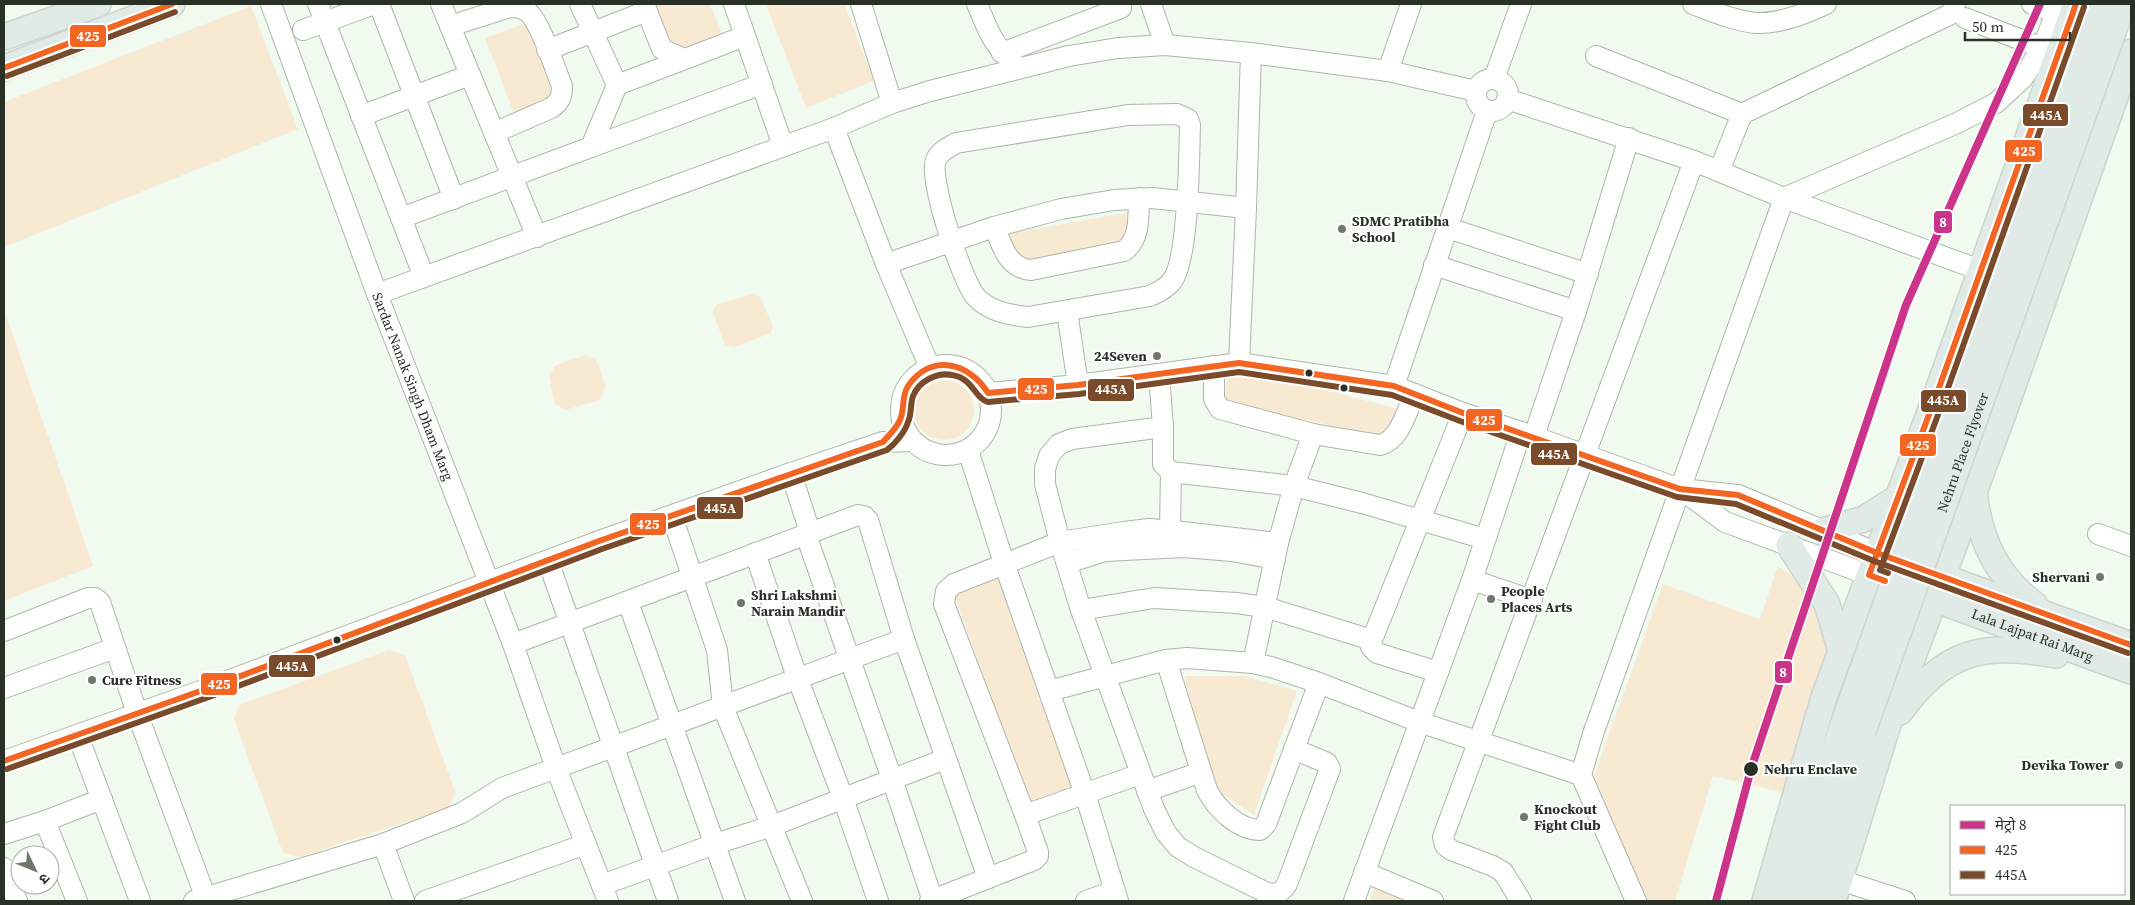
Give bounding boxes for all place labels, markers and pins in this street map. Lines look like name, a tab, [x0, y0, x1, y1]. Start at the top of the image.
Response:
place label: SDMC Pratibha School	[1352, 211, 1450, 247]
marker: SDMC Pratibha School	[1336, 223, 1348, 235]
place label: 24Seven	[1094, 346, 1147, 366]
marker: 24Seven	[1151, 350, 1163, 362]
unlabelled marker	[1304, 368, 1314, 378]
unlabelled marker	[1339, 383, 1349, 393]
place label: Shervani	[2032, 567, 2091, 587]
marker: Shervani	[2094, 571, 2106, 583]
place label: People Places Arts	[1501, 581, 1573, 617]
place label: Shri Lakshmi Narain Mandir	[751, 585, 846, 621]
marker: People Places Arts	[1485, 593, 1497, 605]
marker: Shri Lakshmi Narain Mandir	[735, 597, 747, 609]
unlabelled marker	[332, 635, 342, 645]
place label: Cure Fitness	[102, 670, 182, 690]
marker: Cure Fitness	[86, 674, 98, 686]
place label: Devika Tower	[2021, 755, 2109, 775]
place label: Nehru Enclave	[1764, 759, 1857, 779]
marker: Devika Tower	[2113, 759, 2125, 771]
marker: Nehru Enclave	[1742, 760, 1760, 778]
place label: Knockout Fight Club	[1534, 799, 1601, 835]
marker: Knockout Fight Club	[1518, 811, 1530, 823]

